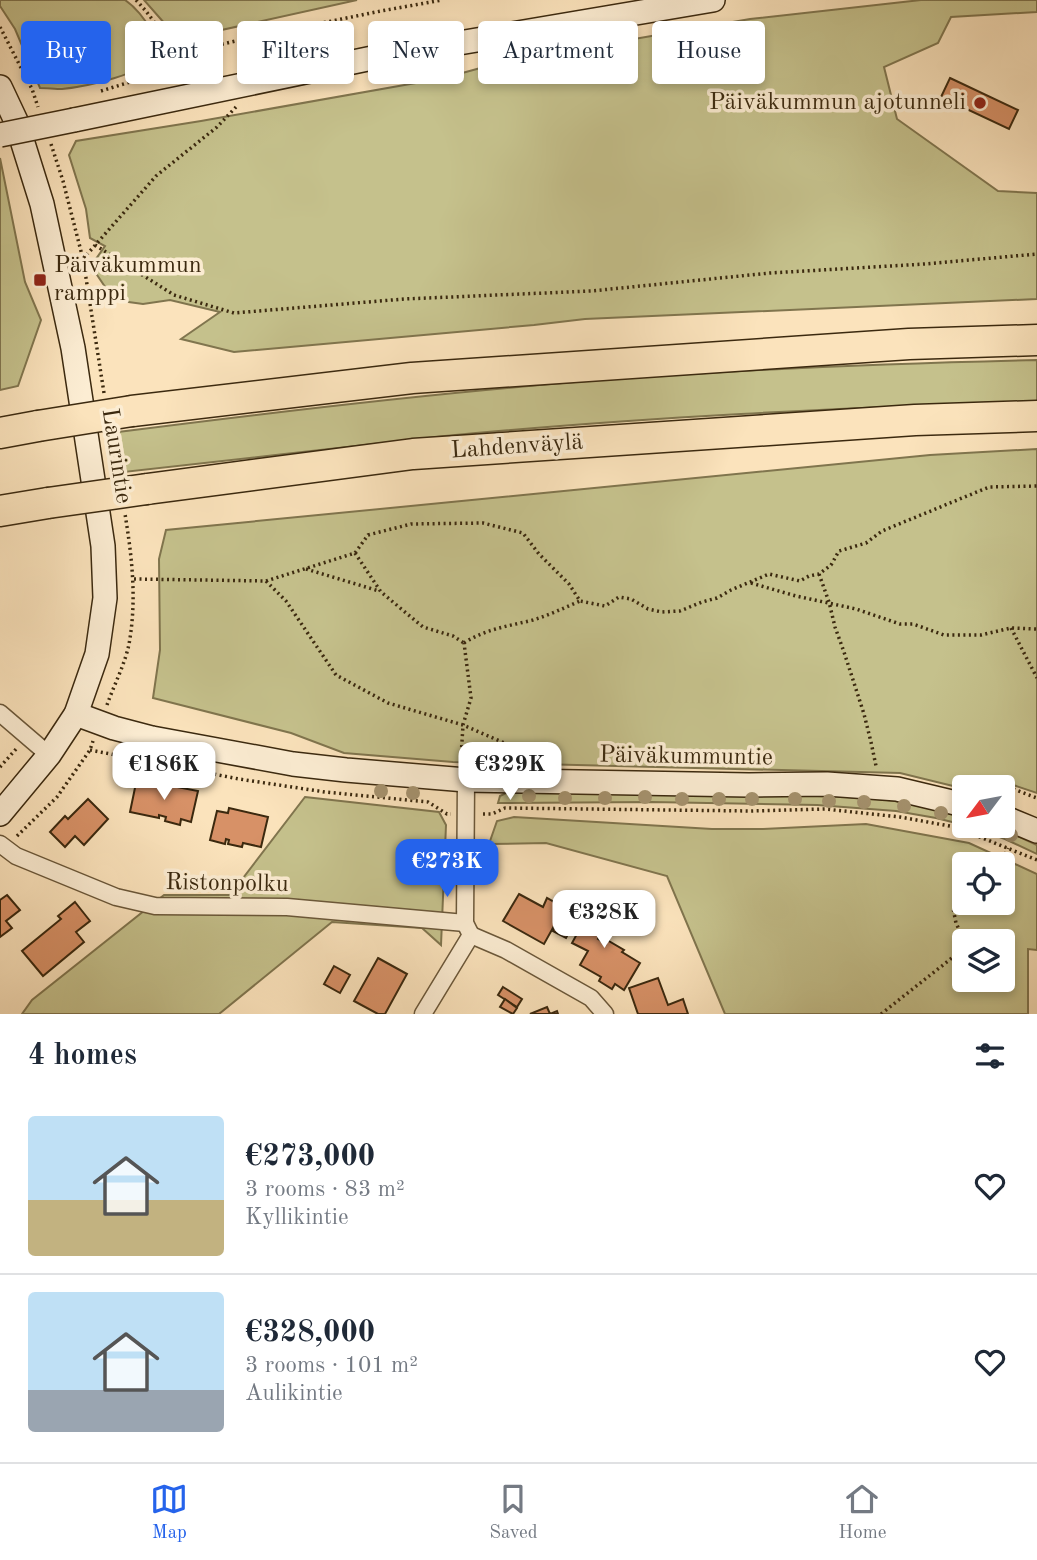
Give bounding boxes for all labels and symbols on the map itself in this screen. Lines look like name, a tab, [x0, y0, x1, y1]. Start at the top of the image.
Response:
place label: Päiväkummun ajotunneli	[709, 91, 966, 115]
marker: Päiväkummun ajotunneli	[972, 95, 988, 111]
place label: Päiväkummun ramppi	[54, 254, 202, 306]
marker: Päiväkummun ramppi	[32, 272, 48, 288]
street label: Laurintie	[97, 407, 135, 505]
street label: Lahdenväylä	[450, 430, 584, 464]
pin: €186K	[115, 742, 213, 802]
pin: €329K	[461, 742, 559, 802]
street label: Päiväkummuntie	[599, 743, 773, 771]
north arrow	[952, 775, 1015, 838]
pin: €273K	[398, 839, 496, 899]
street label: Ristonpolku	[165, 871, 289, 897]
pin: €328K	[555, 890, 653, 950]

